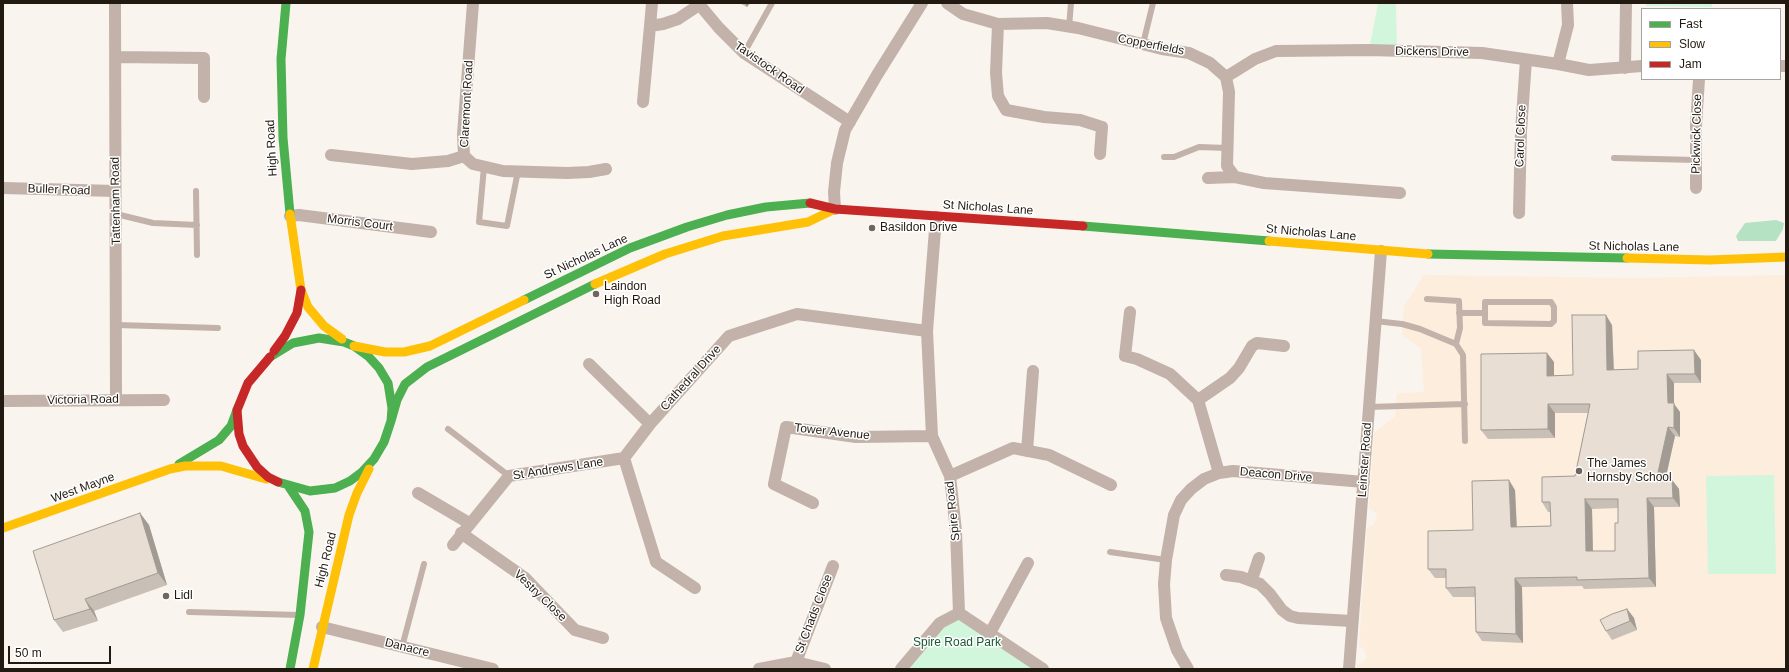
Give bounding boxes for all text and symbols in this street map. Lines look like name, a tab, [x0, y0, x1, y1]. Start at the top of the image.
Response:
legend	[1641, 8, 1781, 80]
text: Fast	[1679, 17, 1702, 31]
street label: Copperfields	[1117, 32, 1185, 58]
text: Slow	[1679, 37, 1705, 51]
street label: Tavistock Road	[732, 39, 806, 97]
street label: Dickens Drive	[1395, 44, 1469, 60]
text: Jam	[1679, 57, 1702, 71]
street label: Claremont Road	[458, 60, 476, 148]
street label: Pickwick Close	[1689, 94, 1705, 174]
street label: Carol Close	[1513, 104, 1529, 168]
street label: High Road	[263, 119, 281, 177]
street label: Tattenham Road	[108, 157, 124, 245]
street label: Buller Road	[27, 182, 91, 198]
street label: St Nicholas Lane	[942, 198, 1034, 218]
street label: Morris Court	[326, 212, 394, 234]
place label: Basildon Drive	[880, 221, 957, 235]
street label: St Nicholas Lane	[1265, 222, 1357, 244]
marker: Basildon Drive	[867, 223, 877, 233]
street label: St Nicholas Lane	[542, 231, 630, 283]
street label: St Nicholas Lane	[1589, 239, 1679, 255]
place label: Laindon High Road	[604, 280, 661, 308]
marker: Laindon High Road	[591, 289, 601, 299]
street label: Cathedral Drive	[658, 342, 724, 414]
street label: Victoria Road	[47, 392, 119, 408]
street label: Tower Avenue	[794, 421, 870, 443]
street label: Leinster Road	[1355, 422, 1375, 498]
street label: St Andrews Lane	[512, 455, 604, 483]
place label: The James Hornsby School	[1587, 457, 1672, 485]
street label: Deacon Drive	[1239, 465, 1313, 485]
marker: The James Hornsby School	[1574, 466, 1584, 476]
street label: West Mayne	[49, 470, 117, 506]
street label: Spire Road	[943, 480, 963, 542]
street label: High Road	[312, 531, 340, 589]
street label: Vestry Close	[511, 567, 569, 625]
street label: St Chads Close	[792, 573, 836, 655]
place label: Lidl	[174, 589, 193, 603]
marker: Lidl	[161, 591, 171, 601]
street label: Danacre	[383, 636, 431, 660]
park label: Spire Road Park	[913, 636, 1001, 650]
scale bar	[10, 638, 113, 664]
text: 50 m	[15, 646, 42, 660]

